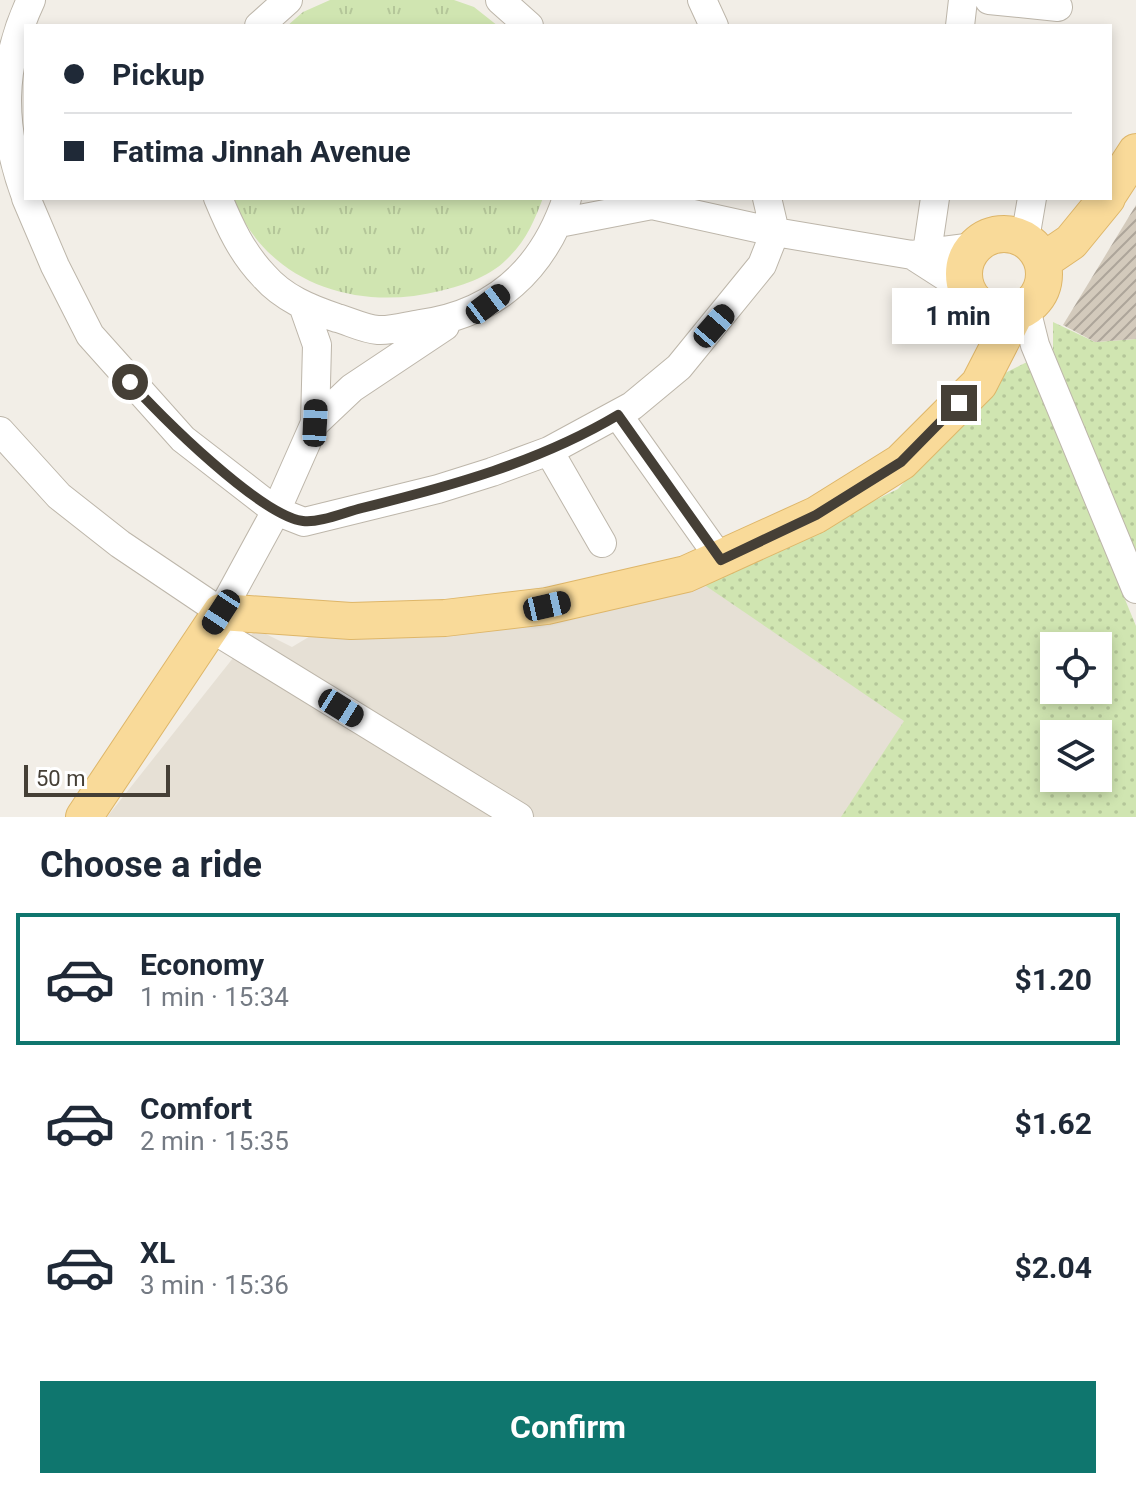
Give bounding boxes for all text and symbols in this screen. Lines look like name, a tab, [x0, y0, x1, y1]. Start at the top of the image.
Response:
text: Pickup	[112, 57, 205, 92]
text: Fatima Jinnah Avenue	[112, 134, 411, 169]
car	[462, 280, 514, 328]
callout: 1 min	[893, 287, 1025, 343]
car	[689, 300, 739, 352]
text: 1 min	[925, 301, 991, 331]
route start	[112, 364, 148, 400]
route end	[941, 385, 977, 421]
car	[302, 398, 328, 448]
car	[198, 585, 244, 639]
car	[521, 589, 573, 623]
map controls	[1040, 632, 1112, 792]
button: locate	[1040, 632, 1112, 704]
car	[314, 685, 368, 731]
button: layers	[1040, 720, 1112, 792]
scale bar	[24, 761, 170, 797]
text: 50 m	[36, 766, 85, 791]
text: Choose a ride	[40, 844, 262, 886]
icon: car	[44, 943, 116, 1015]
text: Economy	[140, 947, 264, 982]
text: $1.20	[1014, 962, 1092, 997]
text: 1 min · 15:34	[140, 982, 289, 1012]
icon: car	[44, 1087, 116, 1159]
text: Comfort	[140, 1091, 252, 1126]
text: $1.62	[1014, 1106, 1092, 1141]
text: 2 min · 15:35	[140, 1126, 289, 1156]
icon: car	[44, 1231, 116, 1303]
text: XL	[140, 1235, 175, 1270]
text: $2.04	[1014, 1250, 1092, 1285]
text: 3 min · 15:36	[140, 1270, 289, 1300]
button: Confirm	[40, 1381, 1096, 1473]

